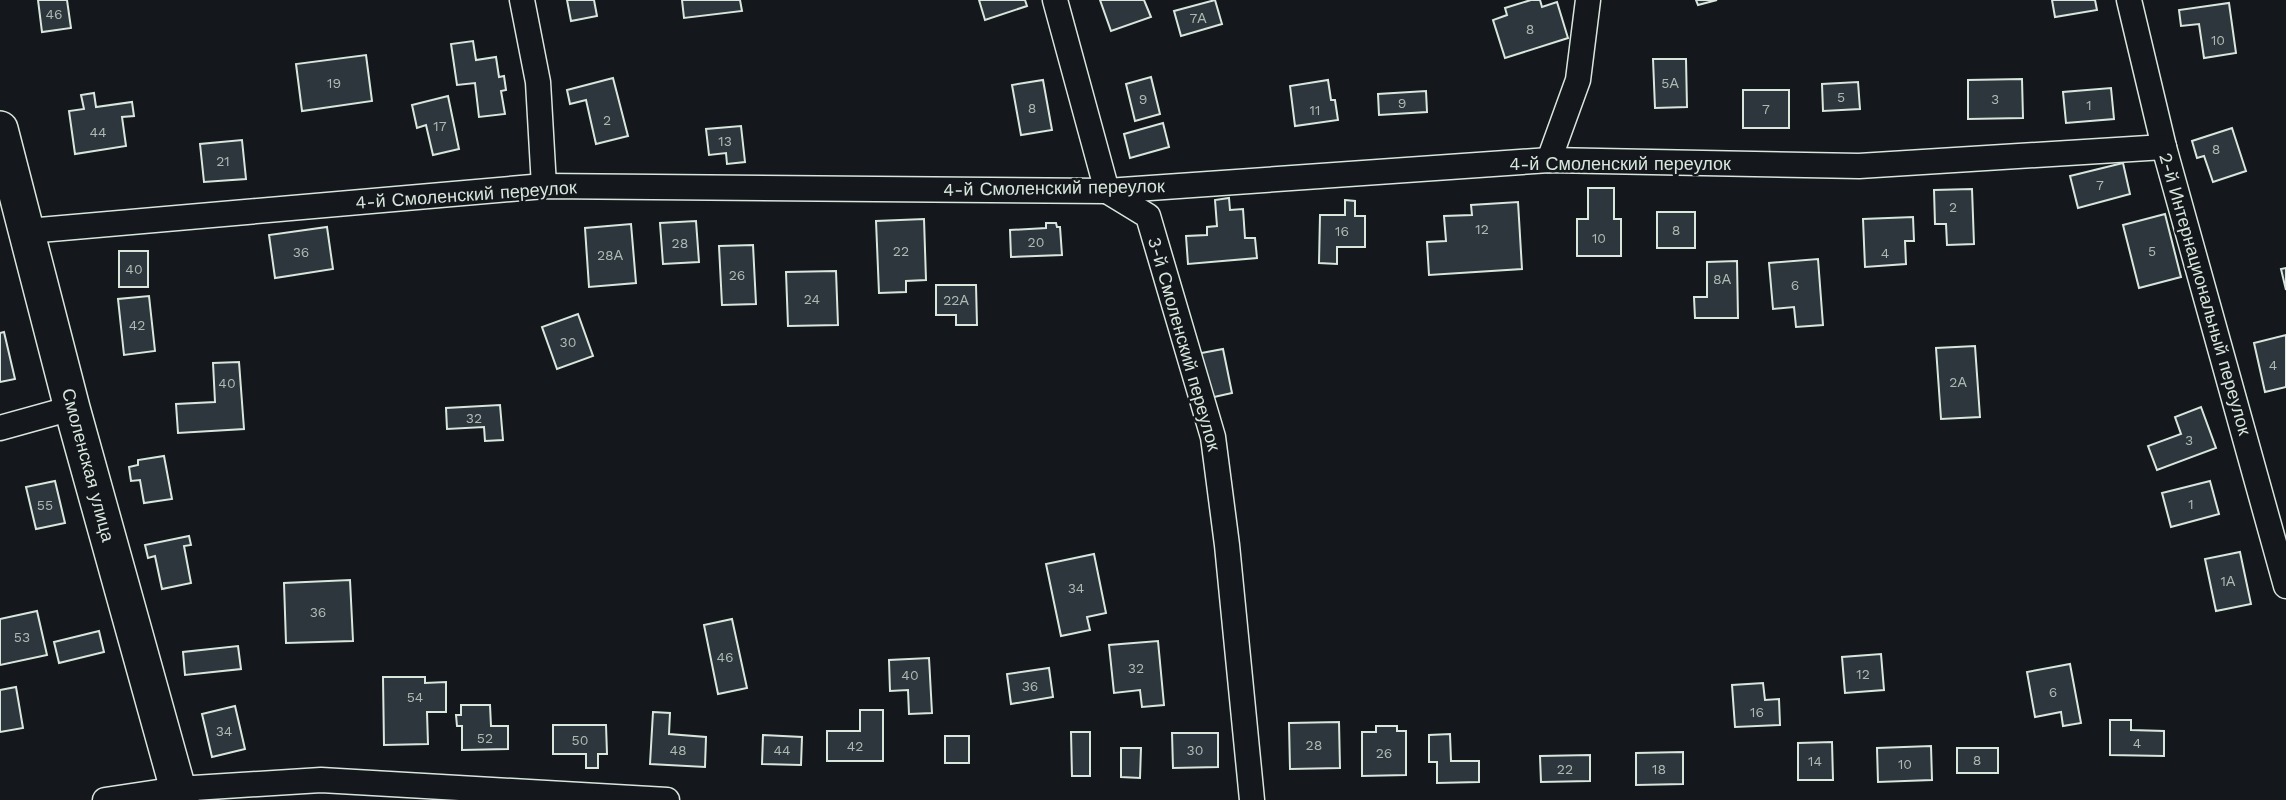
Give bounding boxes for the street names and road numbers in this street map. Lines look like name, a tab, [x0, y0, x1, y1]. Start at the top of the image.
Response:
street label: 2-й Интернациональный переулок	[2155, 150, 2256, 437]
street label: 4-й Смоленский переулок	[1509, 153, 1731, 174]
street label: 4-й Смоленский переулок	[943, 175, 1165, 200]
street label: 4-й Смоленский переулок	[355, 176, 577, 213]
street label: 3-й Смоленский переулок	[1144, 235, 1225, 453]
street label: Смоленская улица	[58, 386, 119, 545]

